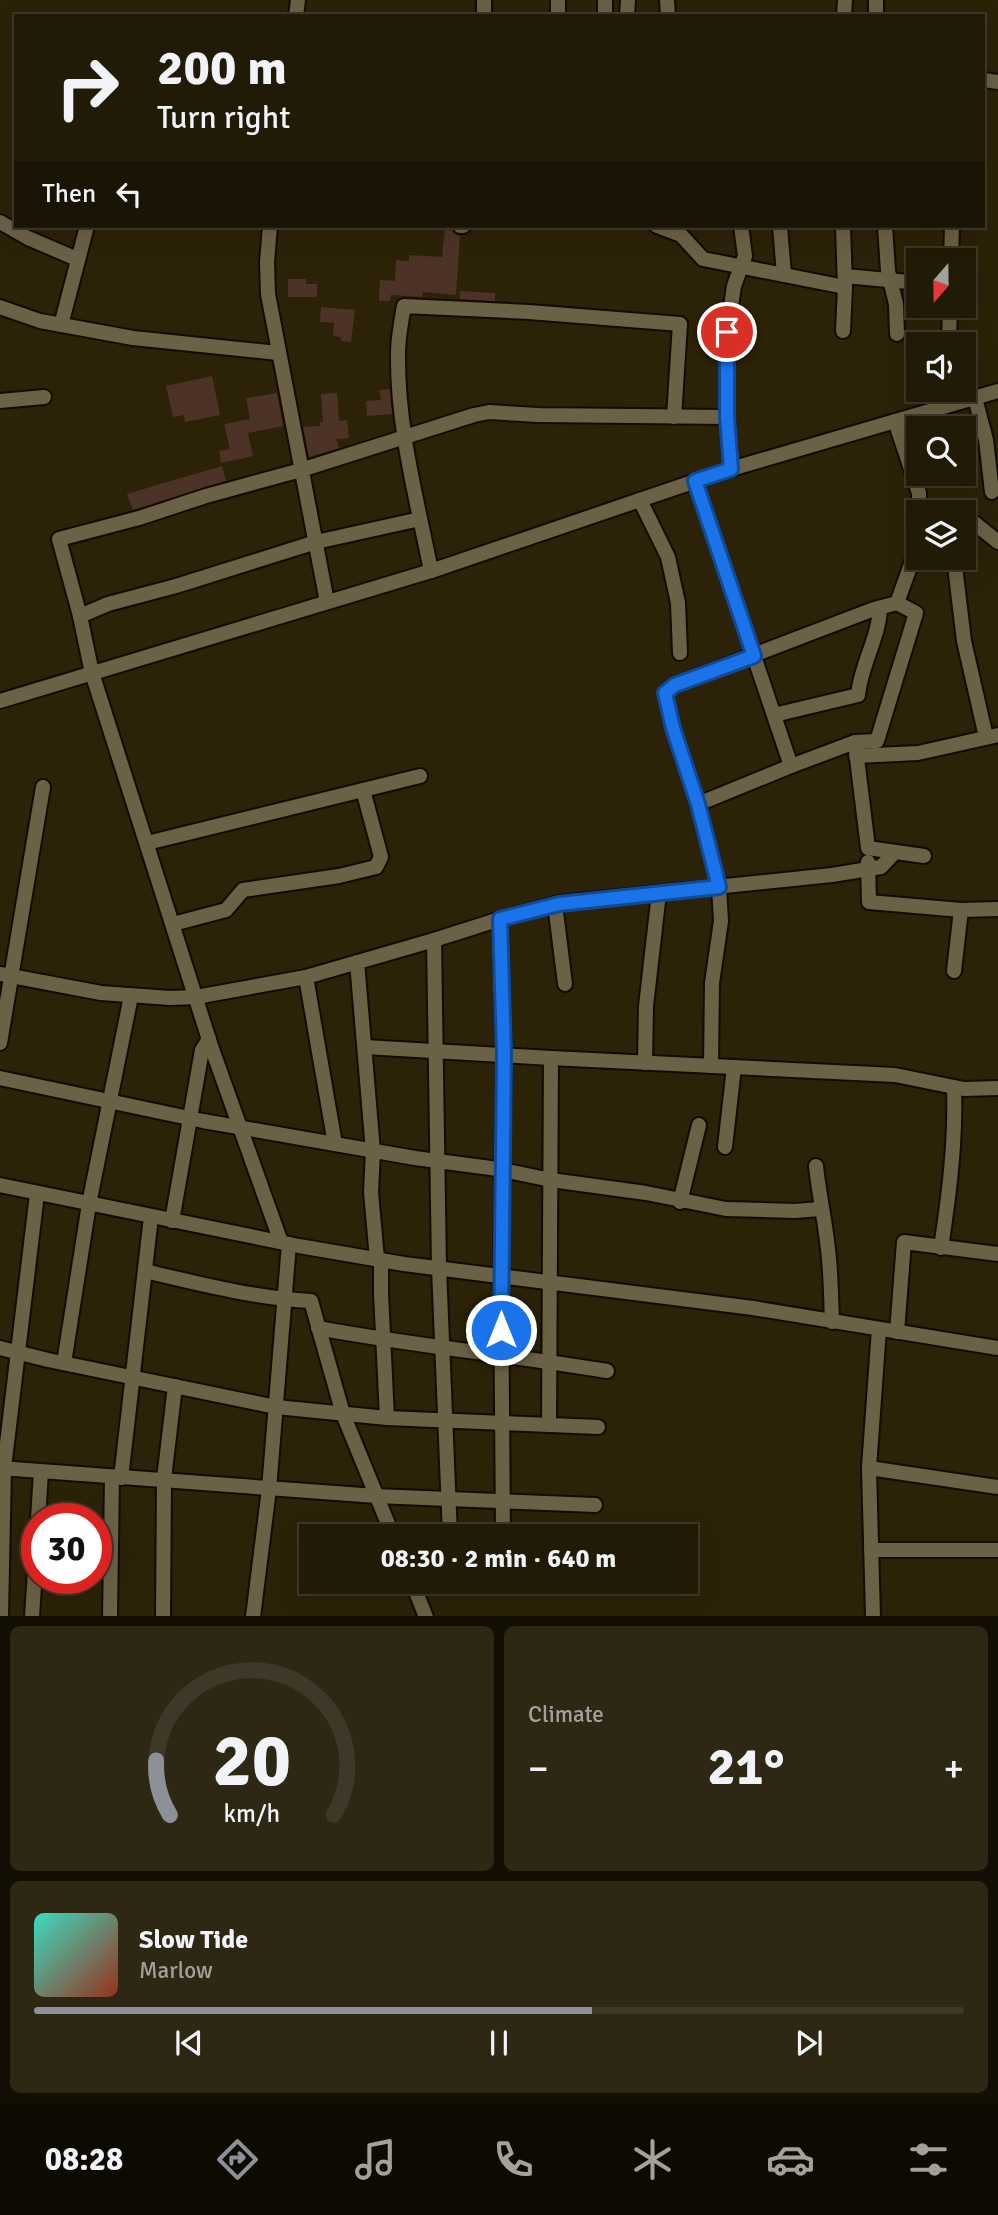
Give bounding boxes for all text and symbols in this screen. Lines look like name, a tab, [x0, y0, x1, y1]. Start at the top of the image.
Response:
text: 200 m	[157, 38, 287, 98]
icon: right	[42, 42, 133, 133]
text: Turn right	[157, 98, 290, 137]
icon: left	[110, 175, 148, 213]
text: Then	[42, 178, 96, 210]
north arrow	[906, 248, 976, 318]
map controls	[906, 248, 976, 570]
pin	[697, 302, 757, 362]
icon: arrive	[708, 313, 746, 351]
button: sound	[906, 332, 976, 402]
button: search	[906, 416, 976, 486]
button: layers	[906, 500, 976, 570]
position arrow	[464, 1293, 538, 1367]
speed limit sign: 30	[21, 1503, 112, 1594]
text: 08:30 · 2 min · 640 m	[381, 1543, 616, 1575]
text: Climate	[528, 1700, 604, 1729]
text: 20	[213, 1717, 291, 1806]
text: 21°	[708, 1735, 784, 1799]
text: −	[528, 1745, 549, 1792]
text: +	[943, 1745, 964, 1792]
text: km/h	[224, 1797, 280, 1828]
text: Slow Tide	[139, 1924, 248, 1956]
text: Marlow	[139, 1956, 213, 1985]
icon: previous	[170, 2024, 208, 2062]
icon: pause	[480, 2024, 518, 2062]
icon: next	[790, 2024, 828, 2062]
icon: directions	[213, 2135, 262, 2184]
icon: music	[351, 2135, 400, 2184]
icon: phone	[489, 2135, 538, 2184]
icon: climate	[628, 2135, 677, 2184]
icon: car	[766, 2135, 815, 2184]
icon: filters	[904, 2135, 953, 2184]
text: 08:28	[45, 2140, 123, 2179]

